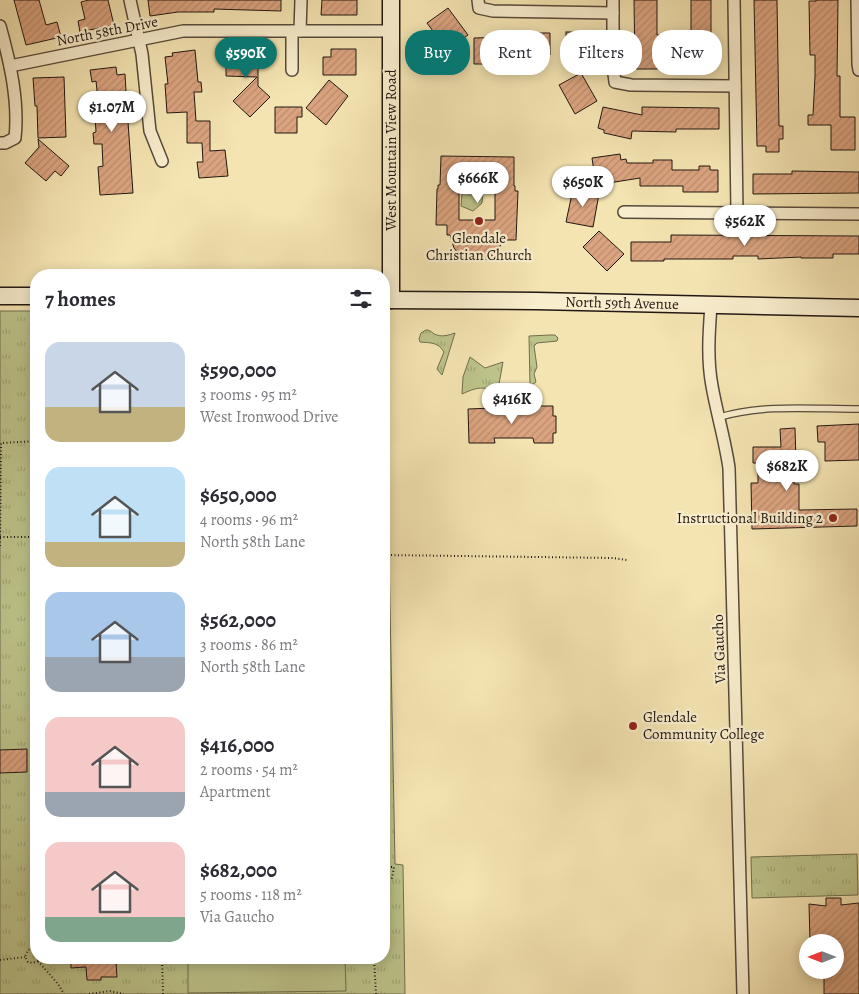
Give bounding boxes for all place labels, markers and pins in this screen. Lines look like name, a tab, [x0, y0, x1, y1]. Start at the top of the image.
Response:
pin: $590K	[211, 36, 281, 79]
pin: $1.07M	[71, 90, 153, 133]
pin: $666K	[443, 162, 513, 204]
pin: $650K	[548, 166, 618, 208]
pin: $562K	[710, 204, 780, 247]
marker: Glendale Christian Church	[473, 215, 485, 227]
place label: Glendale Christian Church	[426, 228, 532, 265]
pin: $416K	[477, 382, 547, 425]
pin: $682K	[752, 450, 822, 492]
place label: Instructional Building 2	[677, 508, 823, 528]
marker: Instructional Building 2	[827, 512, 839, 524]
place label: Glendale Community College	[643, 707, 765, 744]
marker: Glendale Community College	[627, 720, 639, 732]

